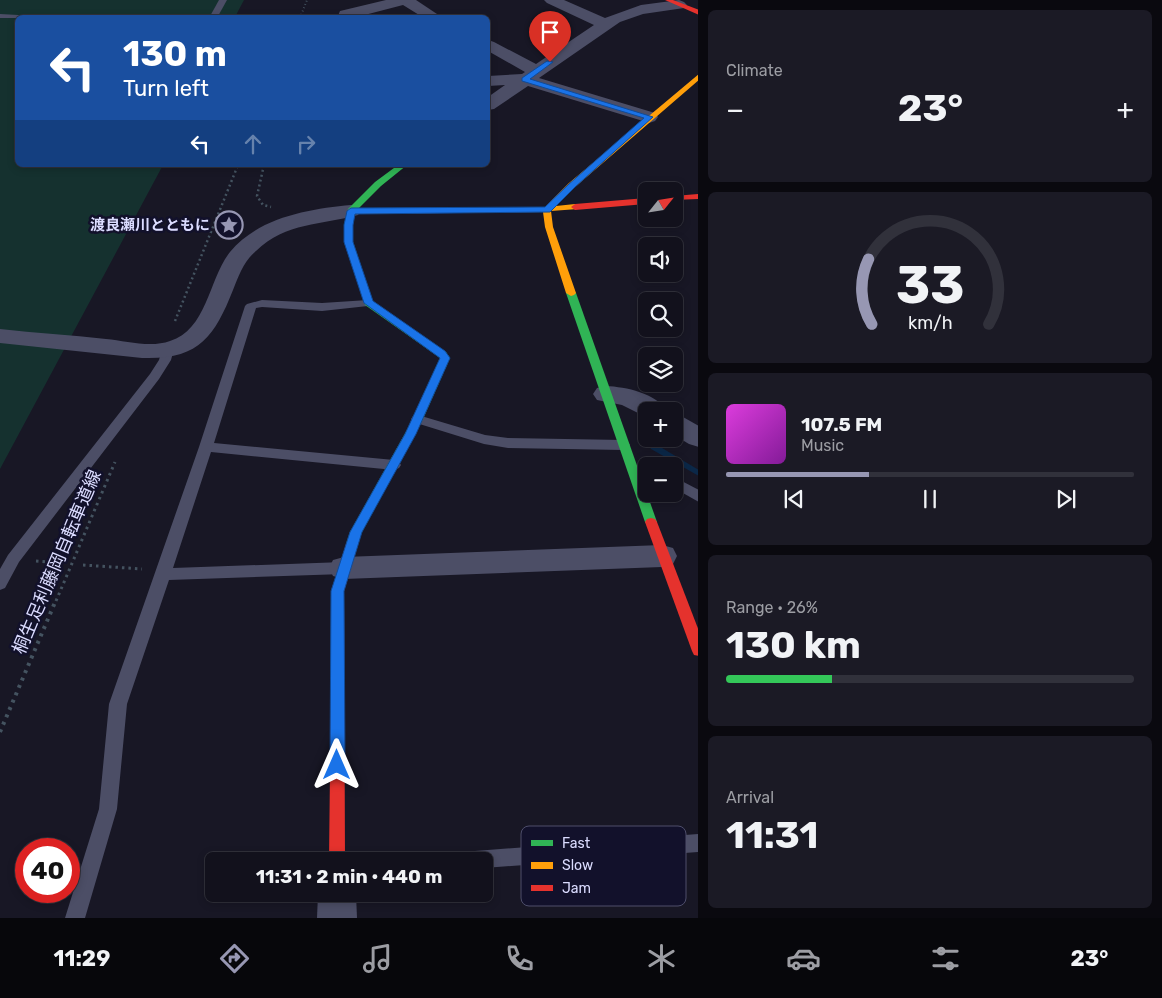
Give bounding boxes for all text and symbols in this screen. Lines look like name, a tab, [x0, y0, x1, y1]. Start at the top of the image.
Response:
pin	[529, 11, 571, 62]
icon: arrive	[536, 18, 564, 46]
text: 130 m	[123, 33, 227, 75]
icon: left	[40, 35, 105, 100]
text: Climate	[726, 61, 783, 80]
text: Turn left	[123, 75, 209, 102]
text: 23°	[898, 85, 963, 131]
text: −	[726, 93, 744, 126]
text: +	[1117, 93, 1134, 126]
icon: left	[186, 130, 214, 158]
icon: ahead	[239, 130, 267, 158]
icon: right	[292, 130, 320, 158]
north arrow	[638, 182, 682, 228]
map controls	[638, 182, 683, 502]
place icon: 渡良瀬川とともに	[214, 210, 244, 240]
place label: 渡良瀬川とともに	[90, 216, 210, 234]
button: sound	[638, 237, 683, 282]
text: 33	[896, 254, 964, 316]
button: search	[638, 292, 683, 337]
text: km/h	[908, 312, 952, 333]
button: layers	[638, 347, 683, 392]
button: +	[638, 402, 683, 447]
text: 107.5 FM	[801, 413, 882, 436]
text: Music	[801, 436, 844, 455]
button: −	[638, 457, 683, 502]
street label: 桐生足利藤岡自転車道線	[8, 467, 106, 657]
icon: previous	[780, 485, 808, 513]
icon: pause	[916, 485, 944, 513]
icon: next	[1052, 485, 1080, 513]
text: Range · 26%	[726, 598, 818, 617]
text: 130 km	[726, 622, 861, 668]
position arrow	[310, 738, 362, 790]
text: Arrival	[726, 788, 774, 807]
text: 11:31	[726, 812, 818, 858]
legend	[521, 826, 686, 906]
text: Fast	[562, 835, 591, 852]
speed limit sign: 40	[15, 838, 80, 903]
text: Slow	[562, 857, 593, 874]
text: 11:31 · 2 min · 440 m	[256, 865, 442, 888]
text: Jam	[562, 880, 591, 897]
icon: directions	[217, 941, 252, 976]
icon: music	[360, 941, 395, 976]
icon: phone	[502, 941, 537, 976]
icon: climate	[644, 941, 679, 976]
icon: car	[786, 941, 821, 976]
icon: filters	[928, 941, 963, 976]
text: 11:29	[54, 945, 110, 972]
text: 23°	[1070, 945, 1108, 972]

